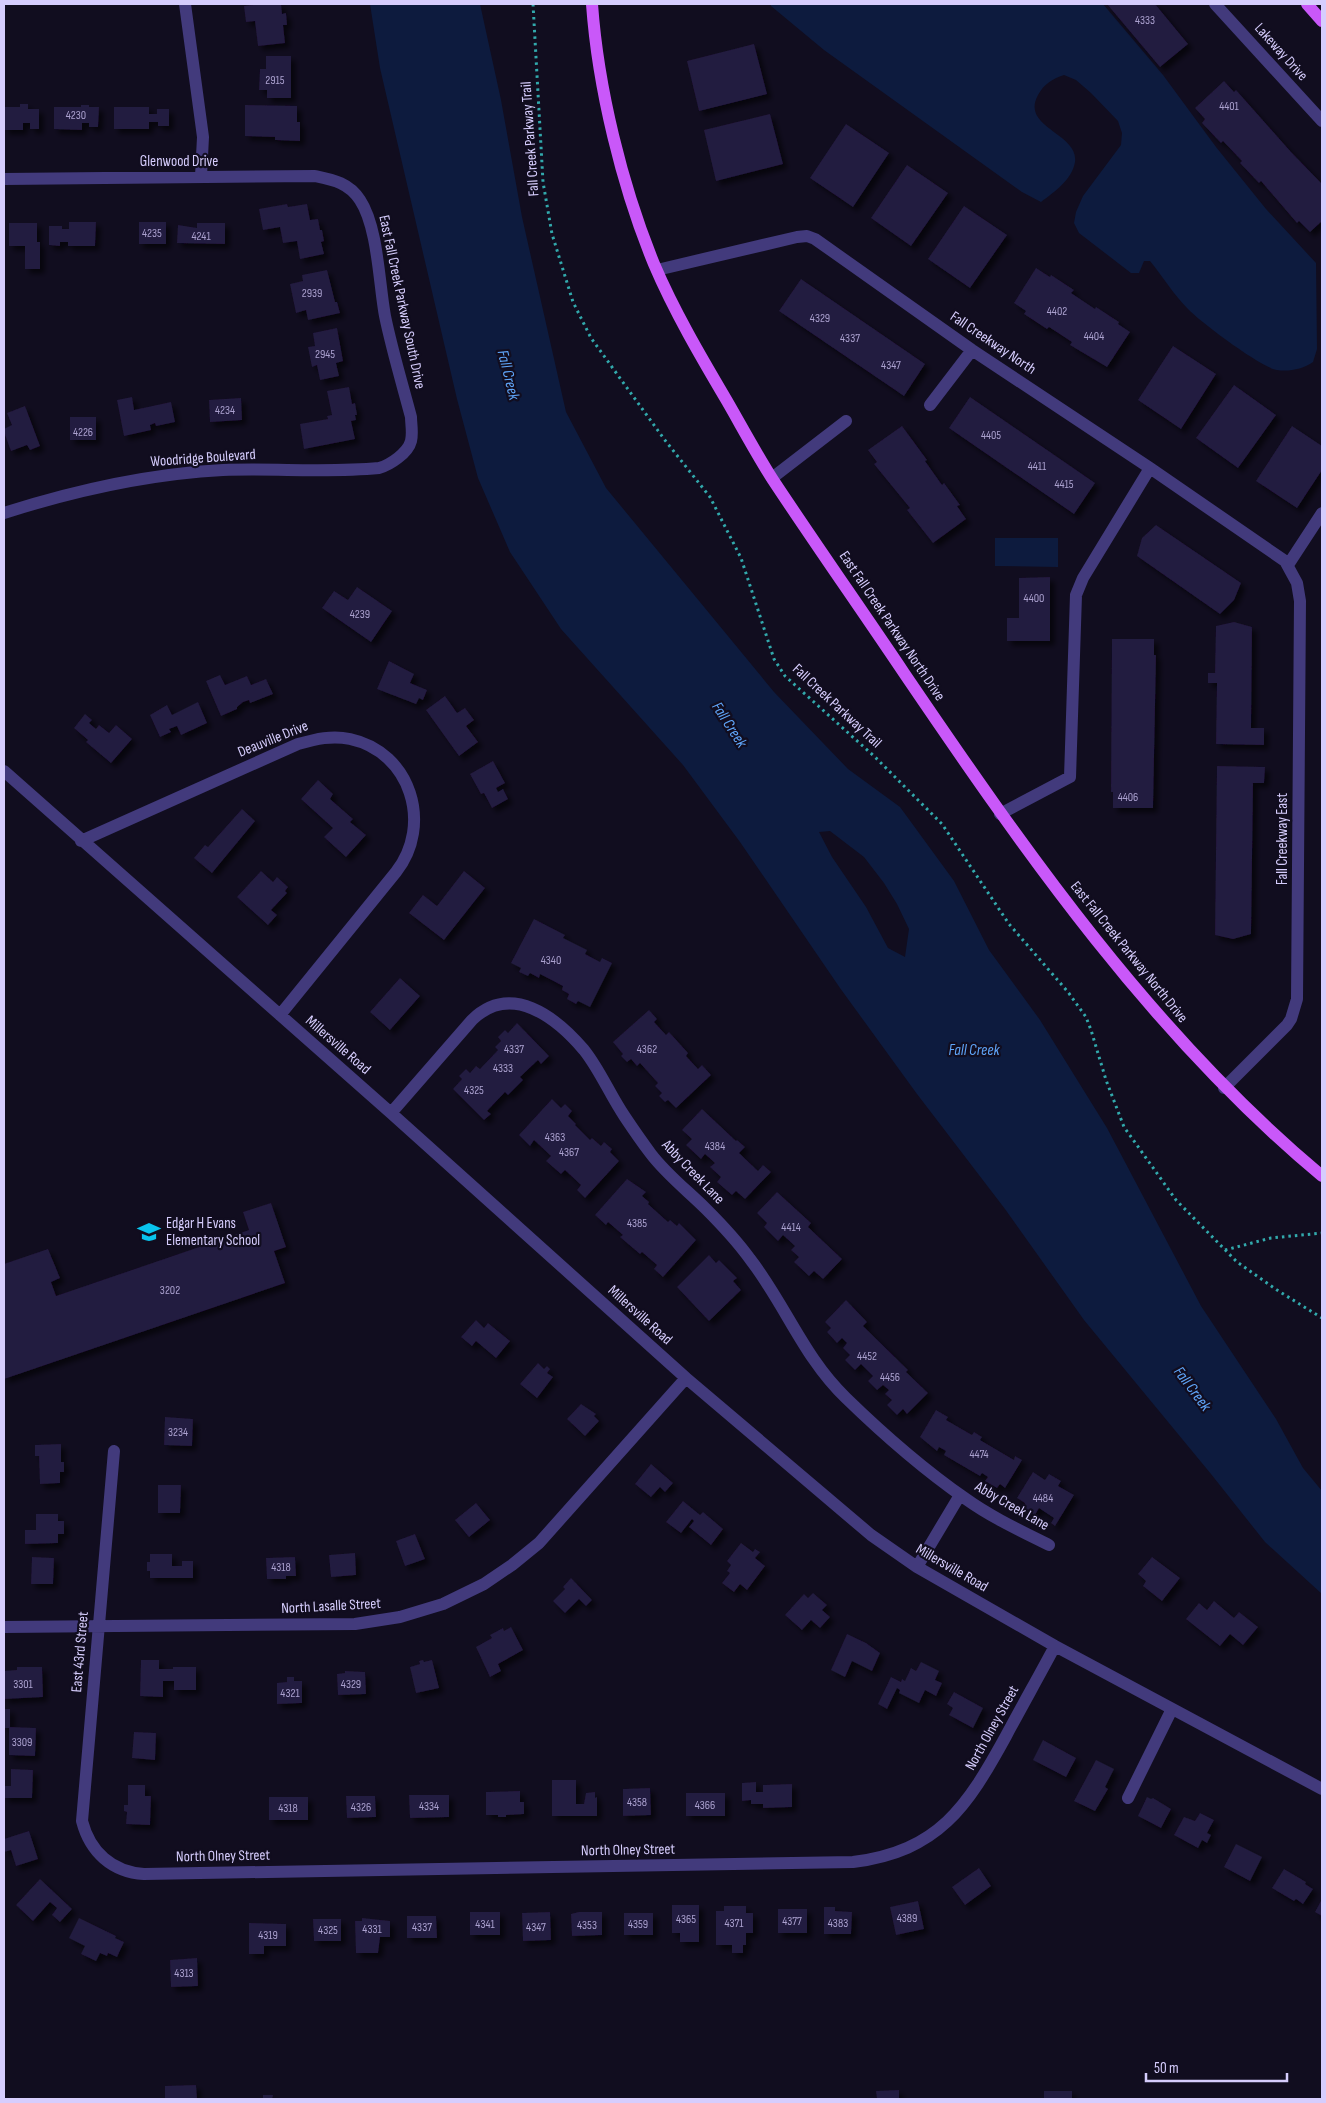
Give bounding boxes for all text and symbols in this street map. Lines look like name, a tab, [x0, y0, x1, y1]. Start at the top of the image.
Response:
house number: 4333	[1135, 13, 1155, 28]
street label: Lakeway Drive	[1250, 19, 1312, 85]
house number: 2915	[265, 73, 285, 88]
street label: Fall Creek Parkway Trail	[517, 81, 543, 197]
house number: 4401	[1219, 99, 1240, 114]
house number: 4230	[66, 108, 86, 123]
street label: Glenwood Drive	[140, 152, 218, 171]
street label: East Fall Creek Parkway South Drive	[374, 213, 430, 391]
house number: 4235	[142, 226, 162, 241]
house number: 4241	[191, 229, 211, 244]
house number: 2939	[302, 286, 322, 301]
house number: 4402	[1047, 304, 1067, 319]
street label: Fall Creekway North	[946, 307, 1040, 379]
house number: 4329	[810, 311, 830, 326]
house number: 4404	[1084, 329, 1104, 344]
house number: 4337	[840, 331, 860, 346]
house number: 2945	[315, 347, 335, 362]
water label: Fall Creek	[493, 348, 524, 403]
house number: 4347	[881, 358, 901, 373]
house number: 4234	[215, 403, 235, 418]
house number: 4226	[73, 425, 93, 440]
house number: 4405	[981, 428, 1001, 443]
street label: Woodridge Boulevard	[150, 445, 256, 471]
house number: 4411	[1028, 459, 1047, 474]
house number: 4415	[1054, 477, 1074, 492]
street label: East Fall Creek Parkway North Drive	[835, 547, 949, 705]
house number: 4400	[1024, 591, 1044, 606]
house number: 4239	[350, 607, 370, 622]
street label: Fall Creek Parkway Trail	[788, 660, 886, 752]
water label: Fall Creek	[707, 699, 751, 752]
street label: Deauville Drive	[235, 716, 311, 762]
house number: 4406	[1118, 790, 1138, 805]
street label: Fall Creekway East	[1273, 793, 1292, 885]
street label: East Fall Creek Parkway North Drive	[1066, 877, 1192, 1027]
house number: 4340	[541, 953, 561, 968]
street label: Millersville Road	[301, 1011, 375, 1079]
water label: Fall Creek	[949, 1041, 1000, 1060]
house number: 4337	[504, 1042, 524, 1057]
house number: 4362	[637, 1042, 657, 1057]
house number: 4333	[493, 1061, 513, 1076]
house number: 4325	[464, 1083, 484, 1098]
house number: 4363	[545, 1130, 565, 1145]
street label: Abby Creek Lane	[657, 1135, 728, 1208]
house number: 4384	[705, 1139, 725, 1154]
house number: 4367	[559, 1145, 579, 1160]
place label: Edgar H Evans Elementary School	[166, 1214, 260, 1250]
house number: 4385	[627, 1216, 647, 1231]
school or university icon: Edgar H Evans Elementary School	[136, 1219, 162, 1245]
house number: 4414	[781, 1220, 801, 1235]
street label: Millersville Road	[604, 1281, 676, 1349]
house number: 3202	[160, 1283, 180, 1298]
house number: 4452	[857, 1349, 877, 1364]
water label: Fall Creek	[1169, 1363, 1215, 1416]
house number: 4456	[880, 1370, 900, 1385]
house number: 3234	[168, 1425, 188, 1440]
house number: 4474	[969, 1447, 989, 1462]
street label: Abby Creek Lane	[971, 1477, 1052, 1535]
house number: 4484	[1033, 1491, 1053, 1506]
street label: Millersville Road	[912, 1540, 992, 1596]
house number: 4318	[271, 1560, 291, 1575]
street label: North Lasalle Street	[281, 1594, 382, 1618]
street label: East 43rd Street	[67, 1610, 93, 1693]
house number: 3301	[13, 1677, 34, 1692]
house number: 4329	[341, 1677, 361, 1692]
street label: North Olney Street	[961, 1682, 1023, 1774]
house number: 4321	[280, 1686, 300, 1701]
house number: 3309	[12, 1735, 32, 1750]
house number: 4358	[627, 1795, 647, 1810]
house number: 4366	[695, 1798, 715, 1813]
house number: 4334	[419, 1799, 439, 1814]
house number: 4326	[351, 1800, 371, 1815]
house number: 4318	[278, 1801, 298, 1816]
street label: North Olney Street	[581, 1840, 676, 1860]
street label: North Olney Street	[176, 1846, 271, 1866]
house number: 4389	[897, 1911, 917, 1926]
house number: 4365	[676, 1912, 696, 1927]
house number: 4377	[782, 1914, 802, 1929]
house number: 4371	[724, 1916, 744, 1931]
house number: 4383	[828, 1916, 848, 1931]
house number: 4341	[475, 1917, 495, 1932]
house number: 4359	[628, 1917, 648, 1932]
house number: 4353	[577, 1918, 597, 1933]
house number: 4337	[412, 1920, 432, 1935]
house number: 4347	[526, 1920, 546, 1935]
house number: 4331	[362, 1922, 382, 1937]
house number: 4325	[318, 1923, 338, 1938]
house number: 4319	[258, 1928, 278, 1943]
house number: 4313	[174, 1966, 194, 1981]
scale bar	[1146, 2050, 1287, 2082]
text: 50 m	[1154, 2059, 1179, 2078]

